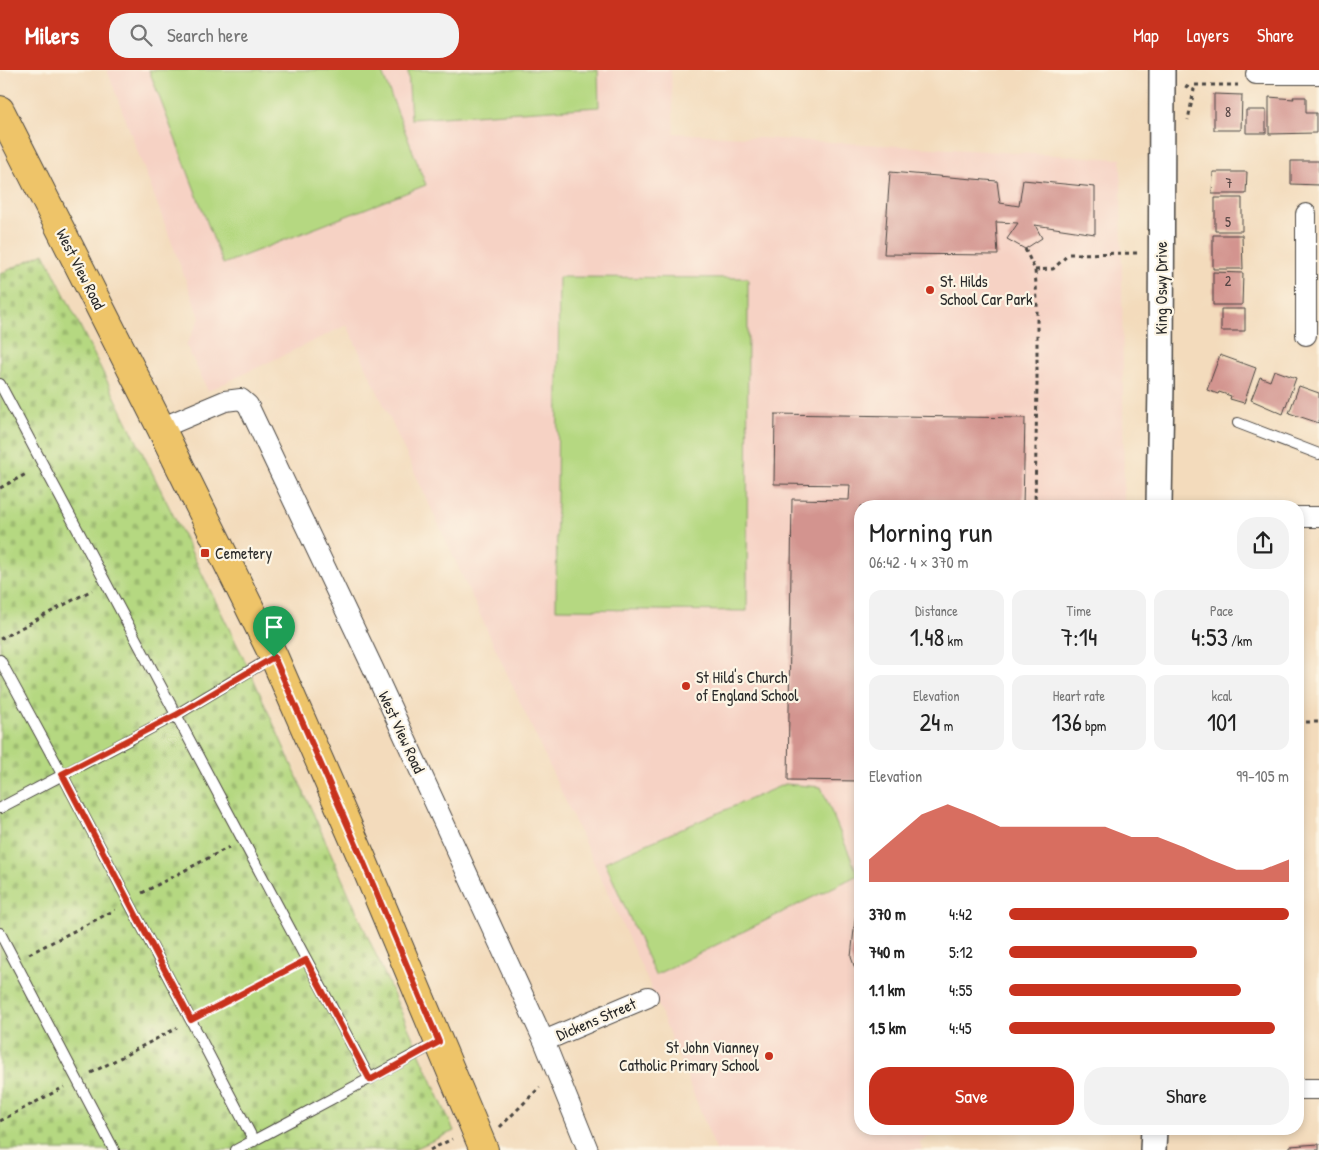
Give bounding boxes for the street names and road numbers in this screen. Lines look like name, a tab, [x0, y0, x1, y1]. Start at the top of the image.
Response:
street label: West View Road	[51, 225, 111, 313]
street label: King Oswy Drive	[1150, 241, 1172, 335]
street label: West View Road	[373, 688, 431, 776]
street label: Dickens Street	[553, 992, 640, 1046]

